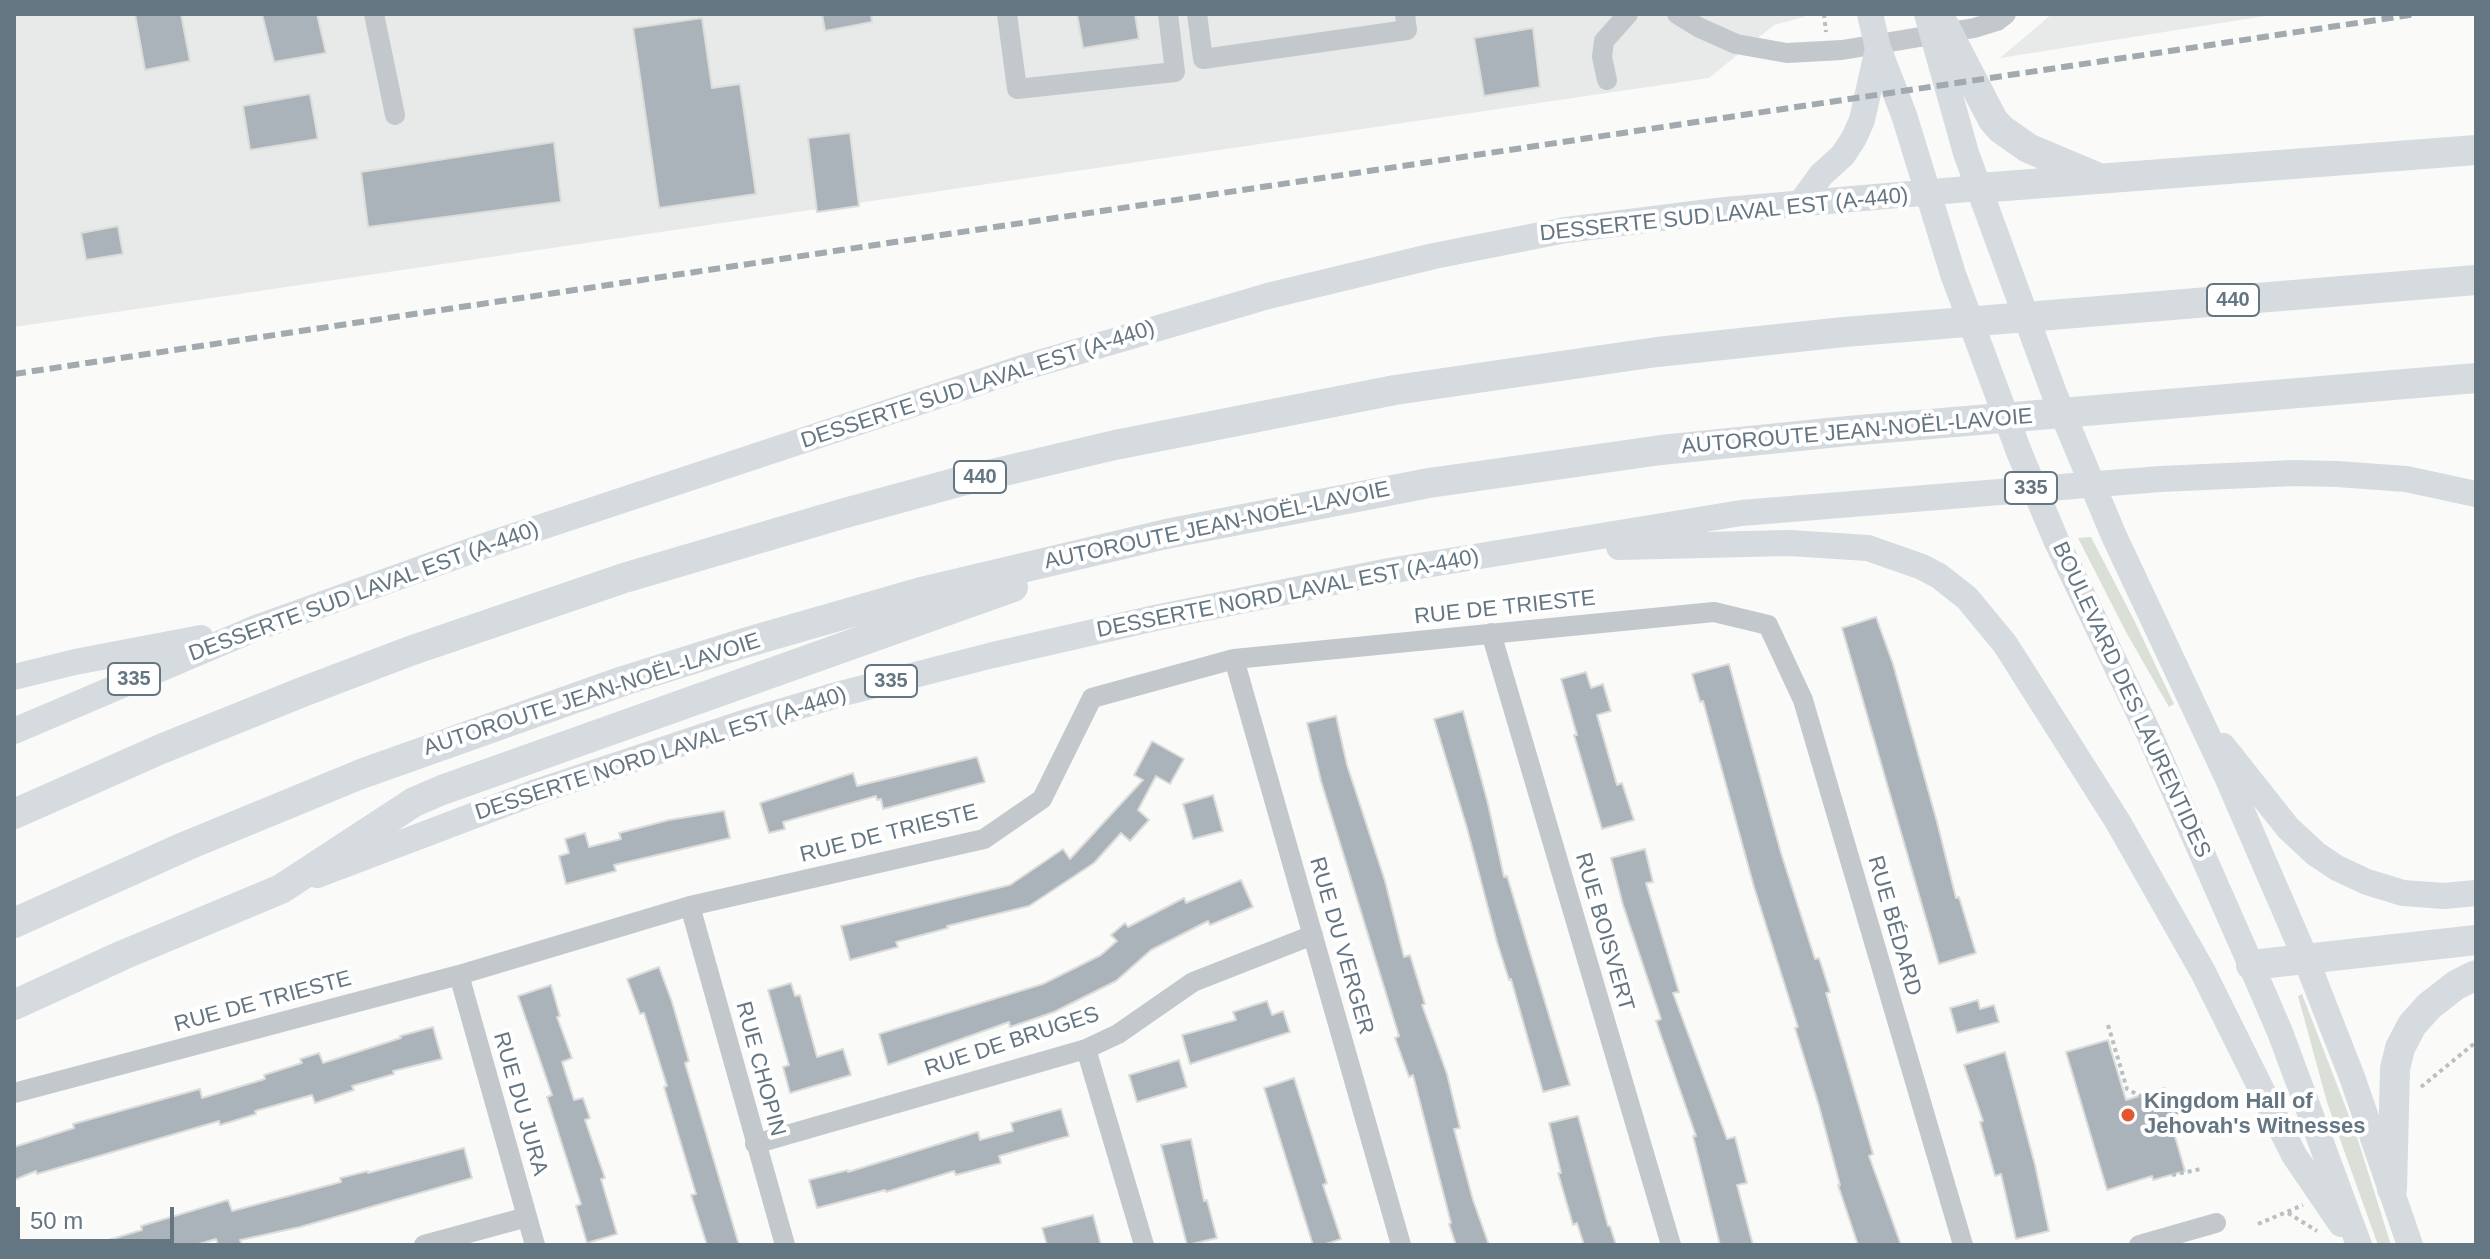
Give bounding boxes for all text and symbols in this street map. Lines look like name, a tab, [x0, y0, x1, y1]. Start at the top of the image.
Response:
street label: DESSERTE SUD LAVAL EST (A-440)	[1538, 183, 1910, 247]
road number: 440	[2207, 284, 2259, 316]
street label: DESSERTE SUD LAVAL EST (A-440)	[798, 315, 1158, 455]
street label: AUTOROUTE JEAN-NOËL-LAVOIE	[1680, 403, 2034, 461]
road number: 440	[954, 461, 1006, 493]
road number: 335	[2005, 472, 2057, 504]
street label: AUTOROUTE JEAN-NOËL-LAVOIE	[1042, 476, 1392, 576]
street label: DESSERTE SUD LAVAL EST (A-440)	[185, 516, 543, 668]
street label: BOULEVARD DES LAURENTIDES	[2046, 538, 2216, 862]
street label: DESSERTE NORD LAVAL EST (A-440)	[1095, 544, 1481, 644]
street label: RUE DE TRIESTE	[1413, 585, 1597, 631]
street label: AUTOROUTE JEAN-NOËL-LAVOIE	[420, 628, 764, 762]
road number: 335	[108, 663, 160, 695]
road number: 335	[865, 665, 917, 697]
street label: DESSERTE NORD LAVAL EST (A-440)	[472, 681, 850, 827]
street label: RUE DE TRIESTE	[797, 799, 981, 869]
street label: RUE BOISVERT	[1569, 850, 1639, 1014]
street label: RUE BÉDARD	[1861, 853, 1927, 999]
street label: RUE DU VERGER	[1303, 854, 1379, 1038]
street label: RUE DE TRIESTE	[172, 966, 354, 1038]
street label: RUE CHOPIN	[729, 999, 791, 1139]
street label: RUE DE BRUGES	[921, 1001, 1103, 1083]
street label: RUE DU JURA	[487, 1029, 553, 1179]
place label: Kingdom Hall of Jehovah's Witnesses	[2144, 1089, 2365, 1140]
marker: Kingdom Hall of Jehovah's Witnesses	[2119, 1106, 2137, 1124]
scale bar	[20, 1191, 178, 1241]
text: 50 m	[30, 1207, 83, 1234]

